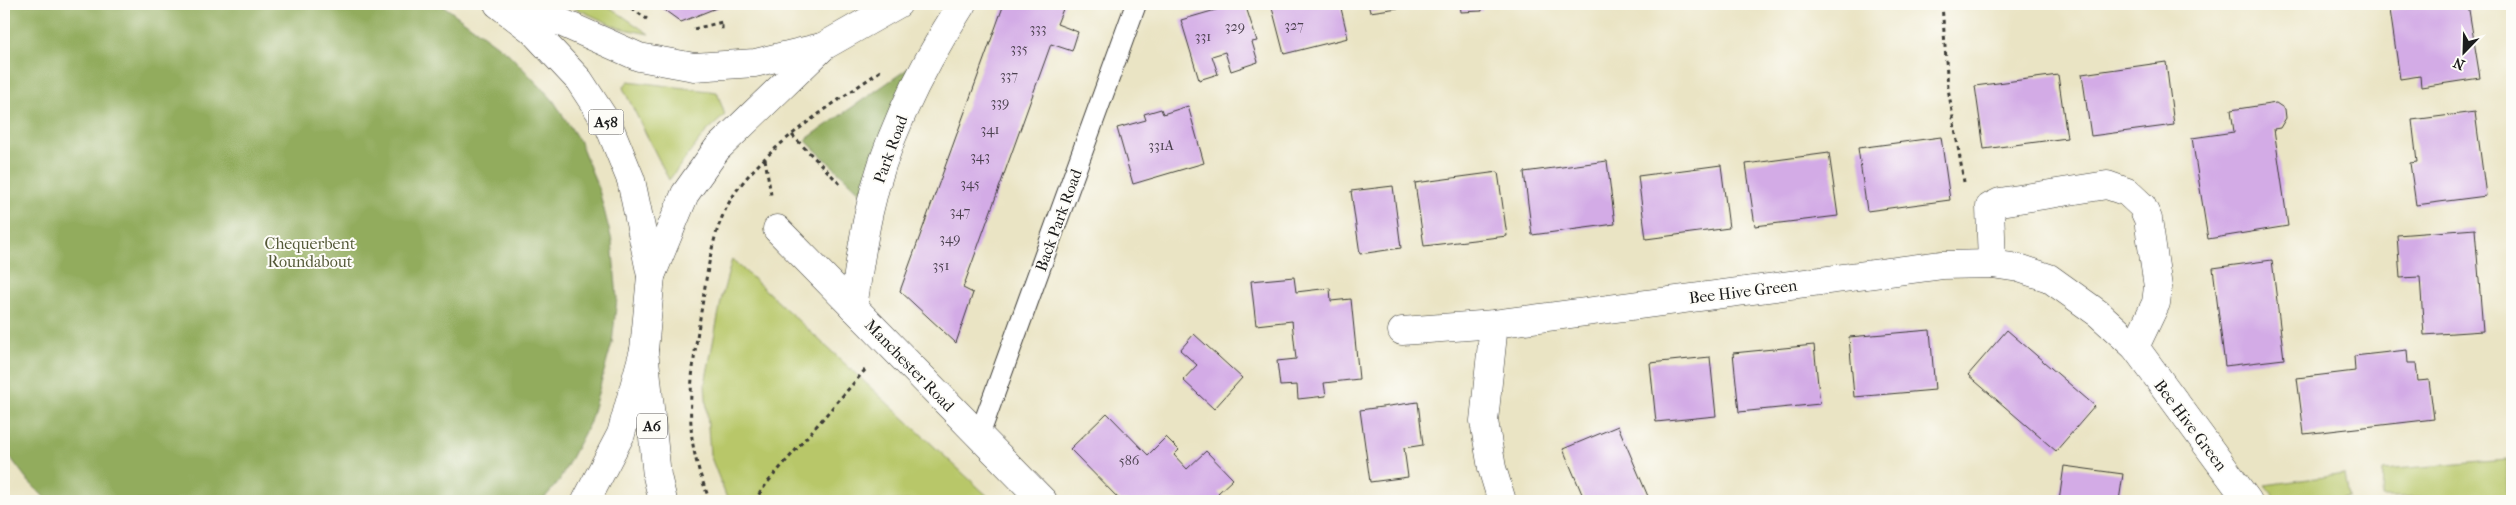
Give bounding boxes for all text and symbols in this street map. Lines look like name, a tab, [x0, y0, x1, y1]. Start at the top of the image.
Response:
house number: 327	[1284, 17, 1304, 34]
house number: 329	[1225, 18, 1245, 35]
house number: 333	[1029, 20, 1047, 37]
house number: 331	[1195, 28, 1211, 45]
north arrow	[2438, 28, 2488, 78]
house number: 335	[1010, 40, 1028, 57]
text: N	[2451, 53, 2467, 73]
house number: 337	[1000, 67, 1018, 84]
house number: 339	[991, 94, 1009, 111]
road number: A58	[588, 110, 624, 134]
street label: Park Road	[869, 112, 912, 186]
house number: 341	[980, 121, 1000, 138]
house number: 331A	[1148, 137, 1175, 154]
house number: 343	[970, 148, 990, 165]
street label: Back Park Road	[1031, 166, 1086, 274]
house number: 345	[960, 175, 980, 192]
house number: 347	[950, 203, 970, 220]
house number: 349	[939, 230, 961, 247]
park label: Chequerbent Roundabout	[265, 234, 356, 271]
house number: 351	[933, 257, 949, 274]
street label: Bee Hive Green	[1688, 275, 1799, 308]
street label: Manchester Road	[861, 315, 959, 415]
street label: Bee Hive Green	[2150, 376, 2231, 475]
road number: A6	[637, 414, 667, 438]
house number: 586	[1119, 452, 1140, 469]

